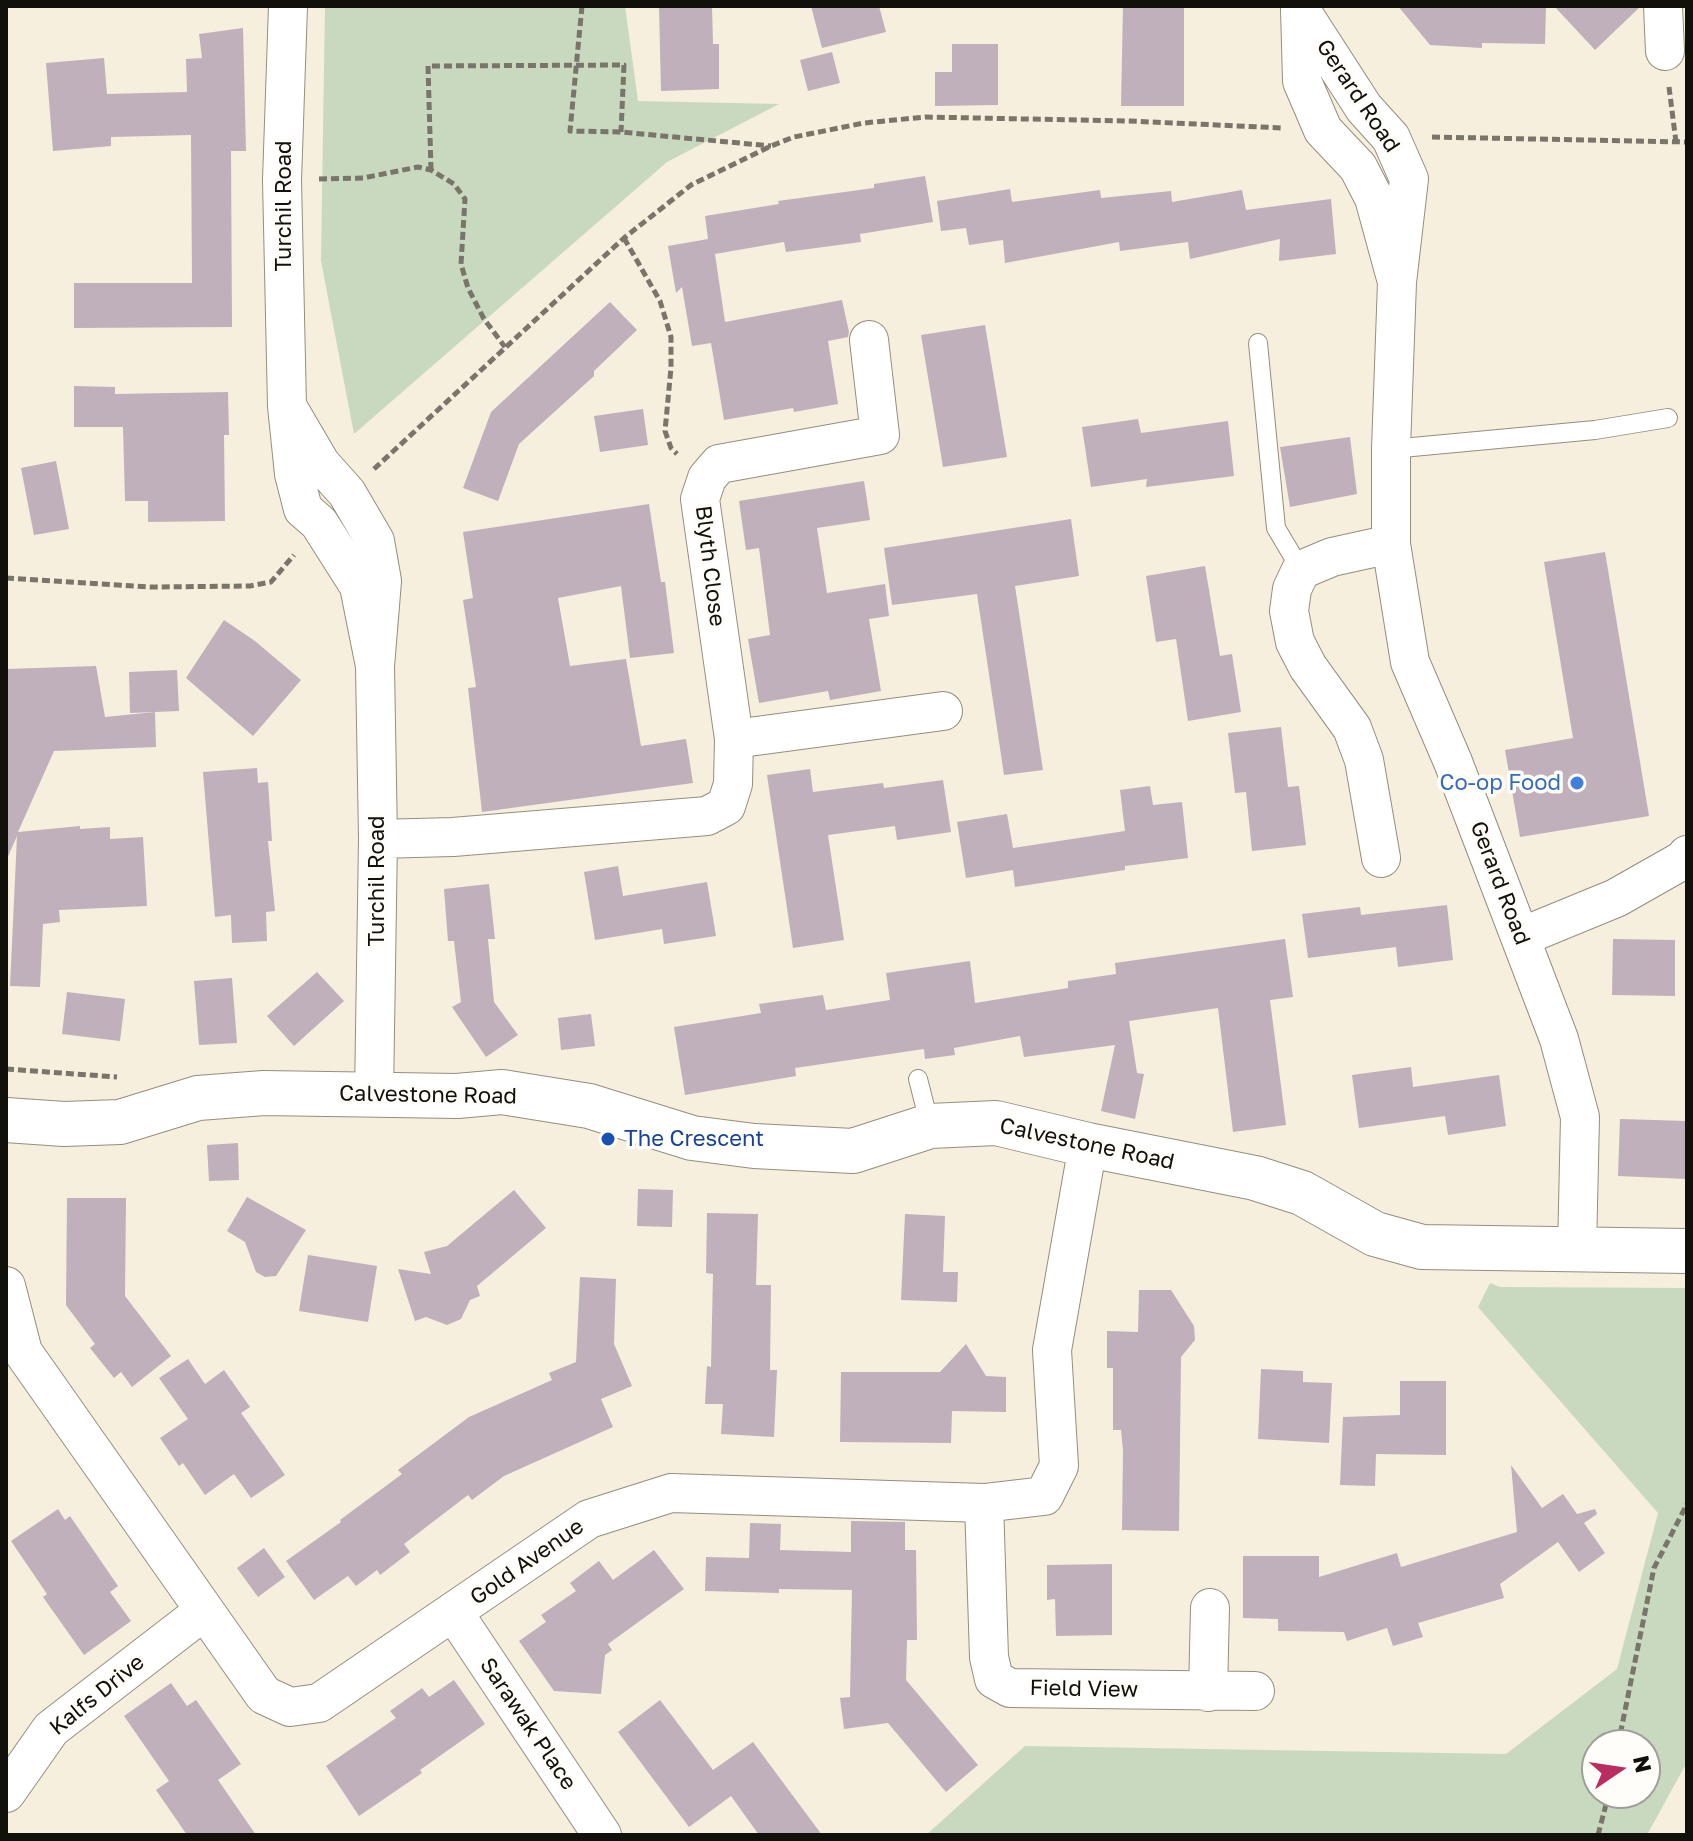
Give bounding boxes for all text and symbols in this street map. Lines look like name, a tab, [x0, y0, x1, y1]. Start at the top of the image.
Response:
street label: Gerard Road	[1311, 35, 1405, 157]
street label: Turchil Road	[271, 140, 297, 272]
street label: Blyth Close	[689, 504, 731, 628]
place label: Co-op Food	[1439, 770, 1561, 796]
marker: Co-op Food	[1568, 774, 1586, 792]
street label: Turchil Road	[364, 815, 390, 947]
street label: Gerard Road	[1464, 817, 1536, 949]
street label: Calvestone Road	[339, 1080, 517, 1110]
street label: Calvestone Road	[997, 1113, 1177, 1175]
place label: The Crescent	[624, 1126, 764, 1152]
marker: The Crescent	[599, 1130, 617, 1148]
street label: Gold Avenue	[465, 1513, 589, 1611]
street label: Kalfs Drive	[45, 1649, 149, 1741]
street label: Sarawak Place	[474, 1653, 582, 1795]
street label: Field View	[1029, 1675, 1139, 1703]
north arrow	[1581, 1729, 1661, 1809]
text: N	[1628, 1753, 1658, 1775]

